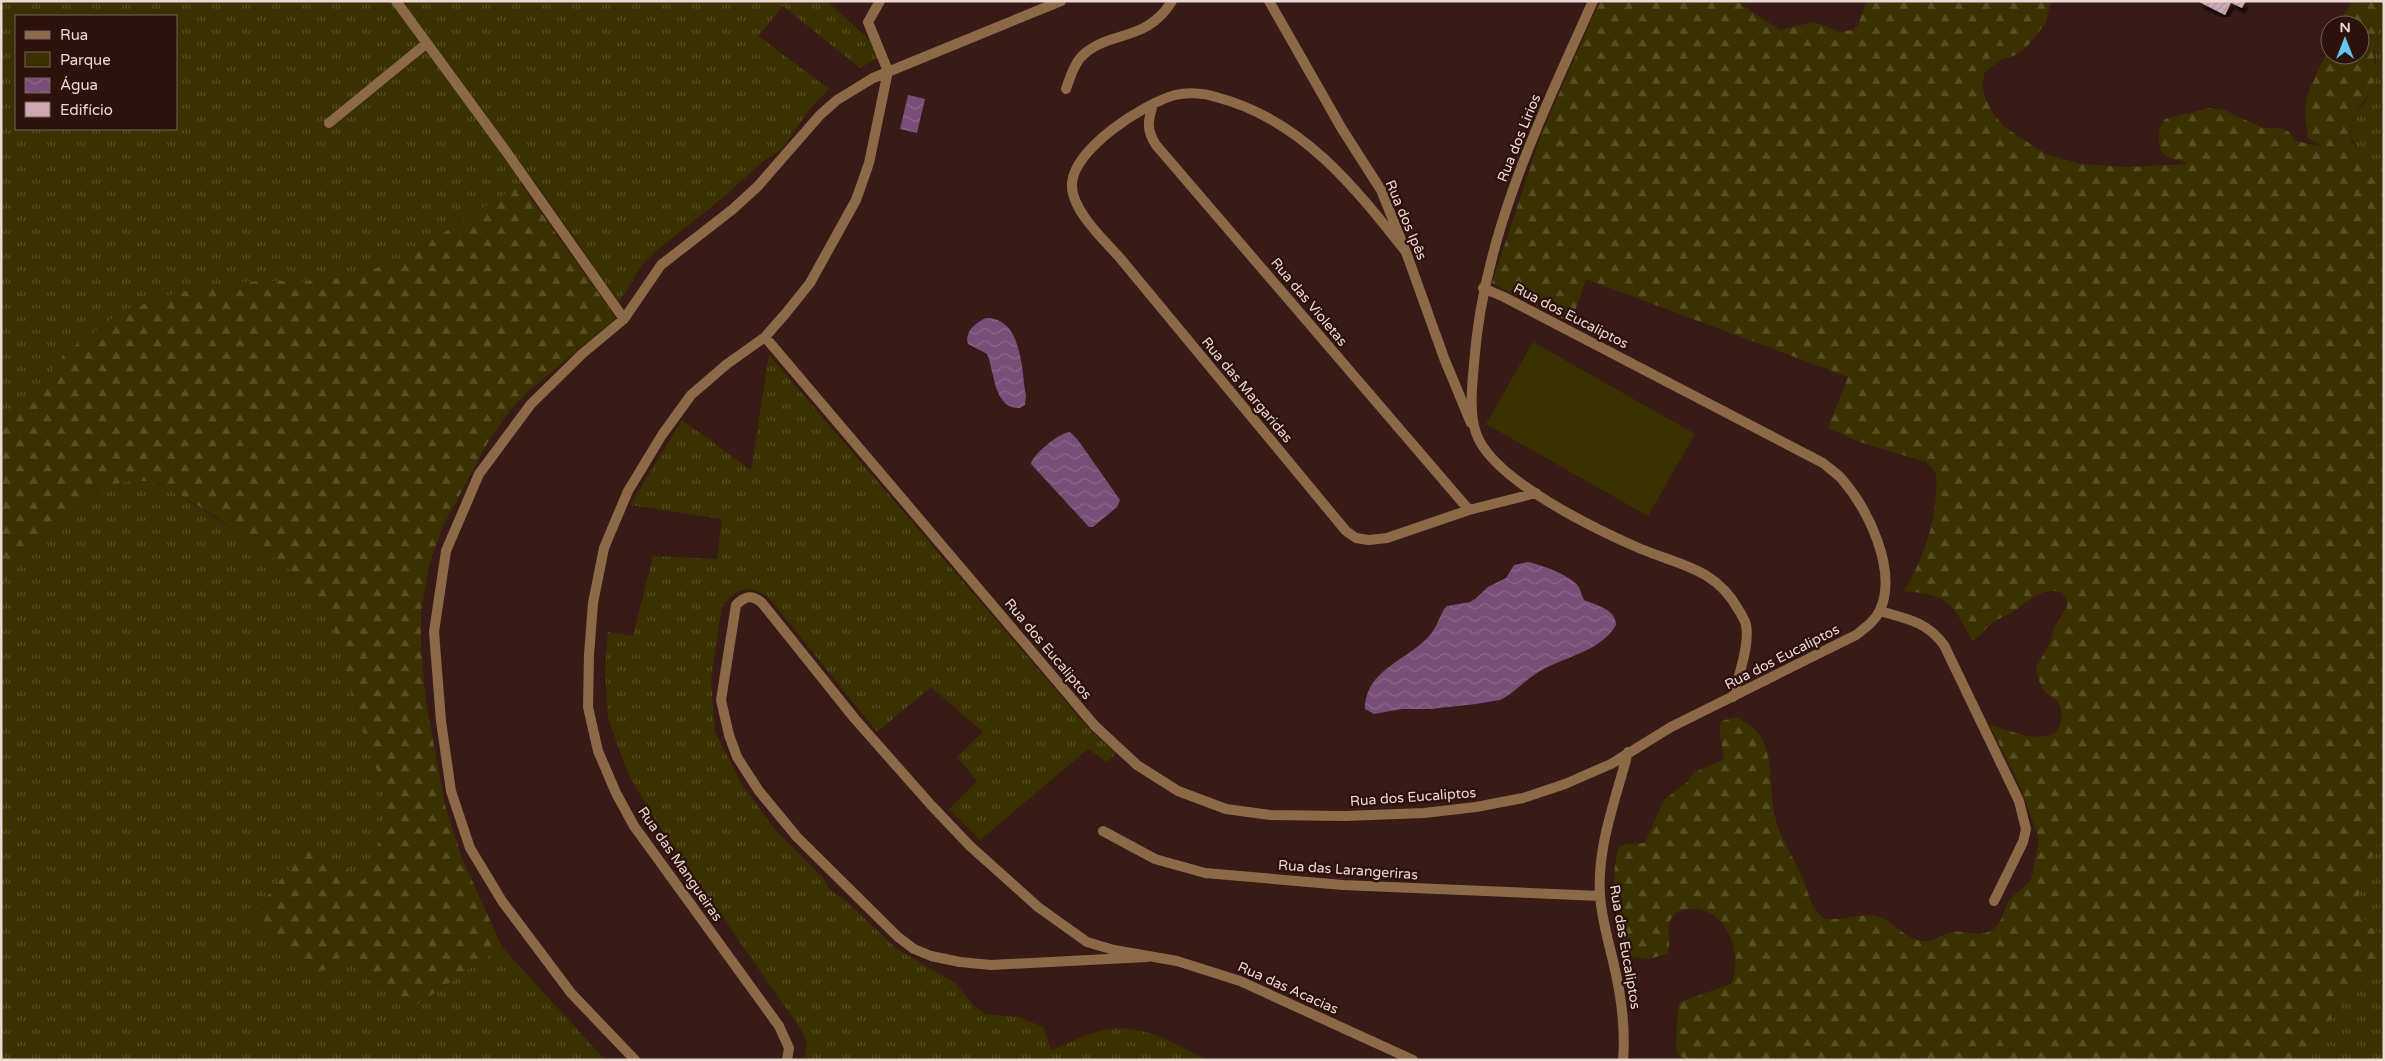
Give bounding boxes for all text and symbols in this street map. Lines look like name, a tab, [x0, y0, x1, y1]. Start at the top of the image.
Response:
legend	[15, 15, 178, 130]
north arrow	[2320, 15, 2370, 65]
text: N	[2339, 19, 2351, 36]
text: Rua	[60, 26, 88, 44]
text: Parque	[60, 51, 111, 69]
text: Água	[60, 76, 98, 94]
street label: Rua dos Lirios	[1494, 91, 1544, 184]
text: Edifício	[60, 101, 113, 119]
street label: Rua dos Ipês	[1382, 178, 1431, 263]
street label: Rua das Violetas	[1267, 254, 1351, 350]
street label: Rua dos Eucaliptos	[1511, 280, 1631, 352]
street label: Rua das Margaridas	[1198, 334, 1296, 446]
street label: Rua dos Eucaliptos	[1001, 595, 1095, 703]
street label: Rua dos Eucaliptos	[1722, 621, 1842, 693]
street label: Rua dos Eucaliptos	[1349, 784, 1477, 810]
street label: Rua das Mangueiras	[634, 804, 726, 925]
street label: Rua das Larangeriras	[1277, 857, 1419, 883]
street label: Rua das Eucaliptos	[1606, 884, 1644, 1011]
street label: Rua das Acacias	[1235, 958, 1341, 1018]

